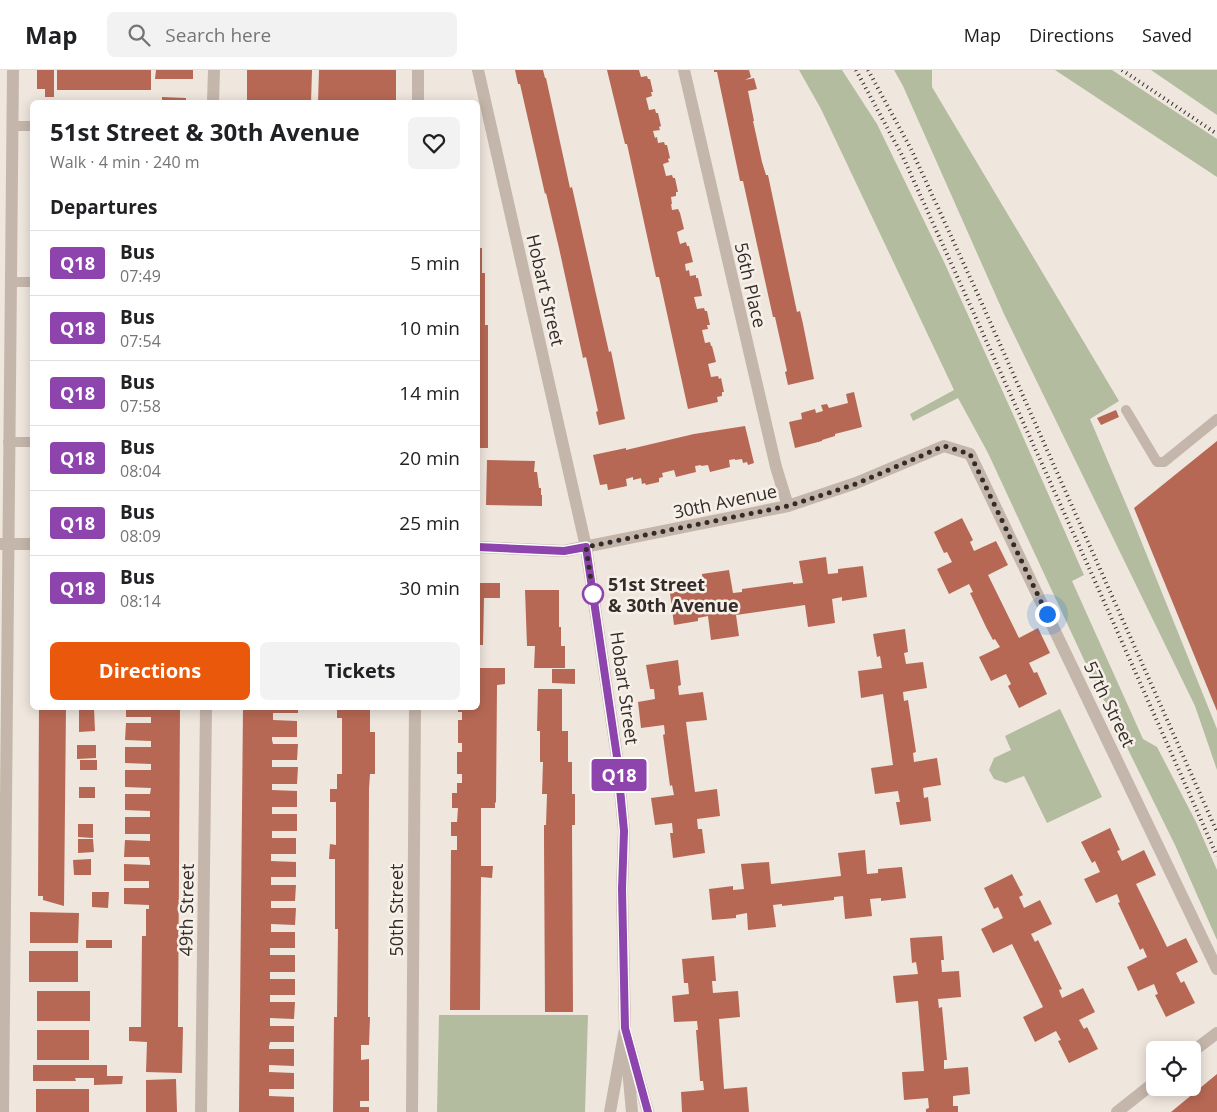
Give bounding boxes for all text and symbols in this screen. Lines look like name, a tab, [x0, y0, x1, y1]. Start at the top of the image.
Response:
search box	[107, 12, 457, 57]
text: Map	[25, 18, 77, 51]
icon: search	[125, 21, 153, 49]
text: Search here	[165, 22, 271, 48]
text: Map	[964, 23, 1001, 47]
text: Directions	[1029, 23, 1114, 47]
text: Saved	[1142, 23, 1192, 47]
text: 51st Street & 30th Avenue	[50, 115, 360, 148]
button: heart	[408, 117, 460, 169]
text: Walk · 4 min · 240 m	[50, 151, 200, 173]
text: Departures	[50, 194, 157, 220]
street label: Hobart Street	[522, 232, 570, 348]
text: Bus	[120, 239, 155, 265]
street label: 56th Place	[730, 240, 772, 330]
text: 5 min	[410, 250, 460, 276]
text: Q18	[60, 251, 95, 275]
text: 07:49	[120, 265, 161, 287]
text: Bus	[120, 304, 155, 330]
text: 10 min	[399, 315, 460, 341]
text: Q18	[60, 316, 95, 340]
text: 07:54	[120, 330, 161, 352]
text: Bus	[120, 369, 155, 395]
text: 14 min	[399, 380, 460, 406]
text: Q18	[60, 381, 95, 405]
text: 07:58	[120, 395, 161, 417]
text: Bus	[120, 434, 155, 460]
text: 20 min	[399, 445, 460, 471]
text: Q18	[60, 446, 95, 470]
text: 08:04	[120, 460, 161, 482]
street label: 30th Avenue	[671, 478, 779, 524]
text: Bus	[120, 499, 155, 525]
text: 25 min	[399, 510, 460, 536]
text: Q18	[60, 511, 95, 535]
text: 08:09	[120, 525, 161, 547]
text: Bus	[120, 564, 155, 590]
place label: 51st Street & 30th Avenue	[608, 572, 739, 617]
text: 30 min	[399, 575, 460, 601]
text: Q18	[60, 576, 95, 600]
marker: 51st Street & 30th Avenue	[582, 583, 604, 605]
text: 08:14	[120, 590, 161, 612]
your location	[1035, 602, 1060, 627]
street label: Hobart Street	[605, 630, 645, 746]
button: Directions	[50, 642, 250, 700]
button: Tickets	[260, 642, 460, 700]
street label: 57th Street	[1079, 657, 1141, 751]
line badge: Q18	[590, 759, 648, 791]
text: Q18	[602, 763, 636, 787]
street label: 49th Street	[173, 863, 199, 957]
street label: 50th Street	[384, 864, 408, 957]
map controls	[1146, 1041, 1201, 1096]
button: locate	[1146, 1041, 1201, 1096]

